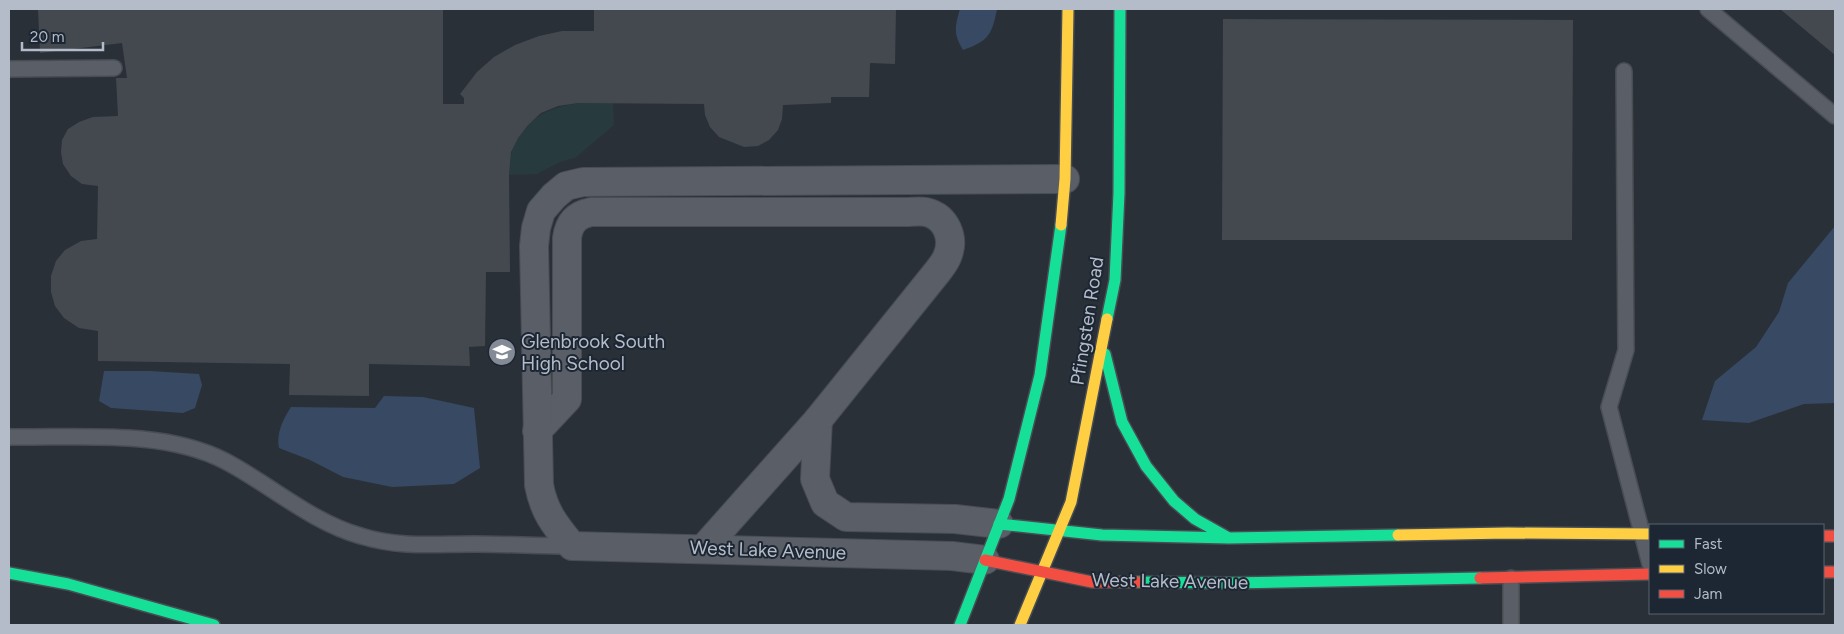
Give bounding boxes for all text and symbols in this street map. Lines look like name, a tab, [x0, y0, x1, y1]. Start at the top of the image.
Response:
scale bar	[22, 20, 104, 52]
text: 20 m	[30, 28, 64, 46]
street label: Pfingsten Road	[1066, 255, 1108, 387]
place label: Glenbrook South High School	[521, 330, 665, 375]
school or university icon: Glenbrook South High School	[487, 337, 517, 367]
legend	[1649, 524, 1824, 614]
text: Fast	[1694, 535, 1723, 553]
street label: West Lake Avenue	[689, 536, 847, 564]
text: Slow	[1694, 560, 1727, 578]
street label: West Lake Avenue	[1092, 568, 1248, 594]
text: Jam	[1694, 585, 1722, 603]

